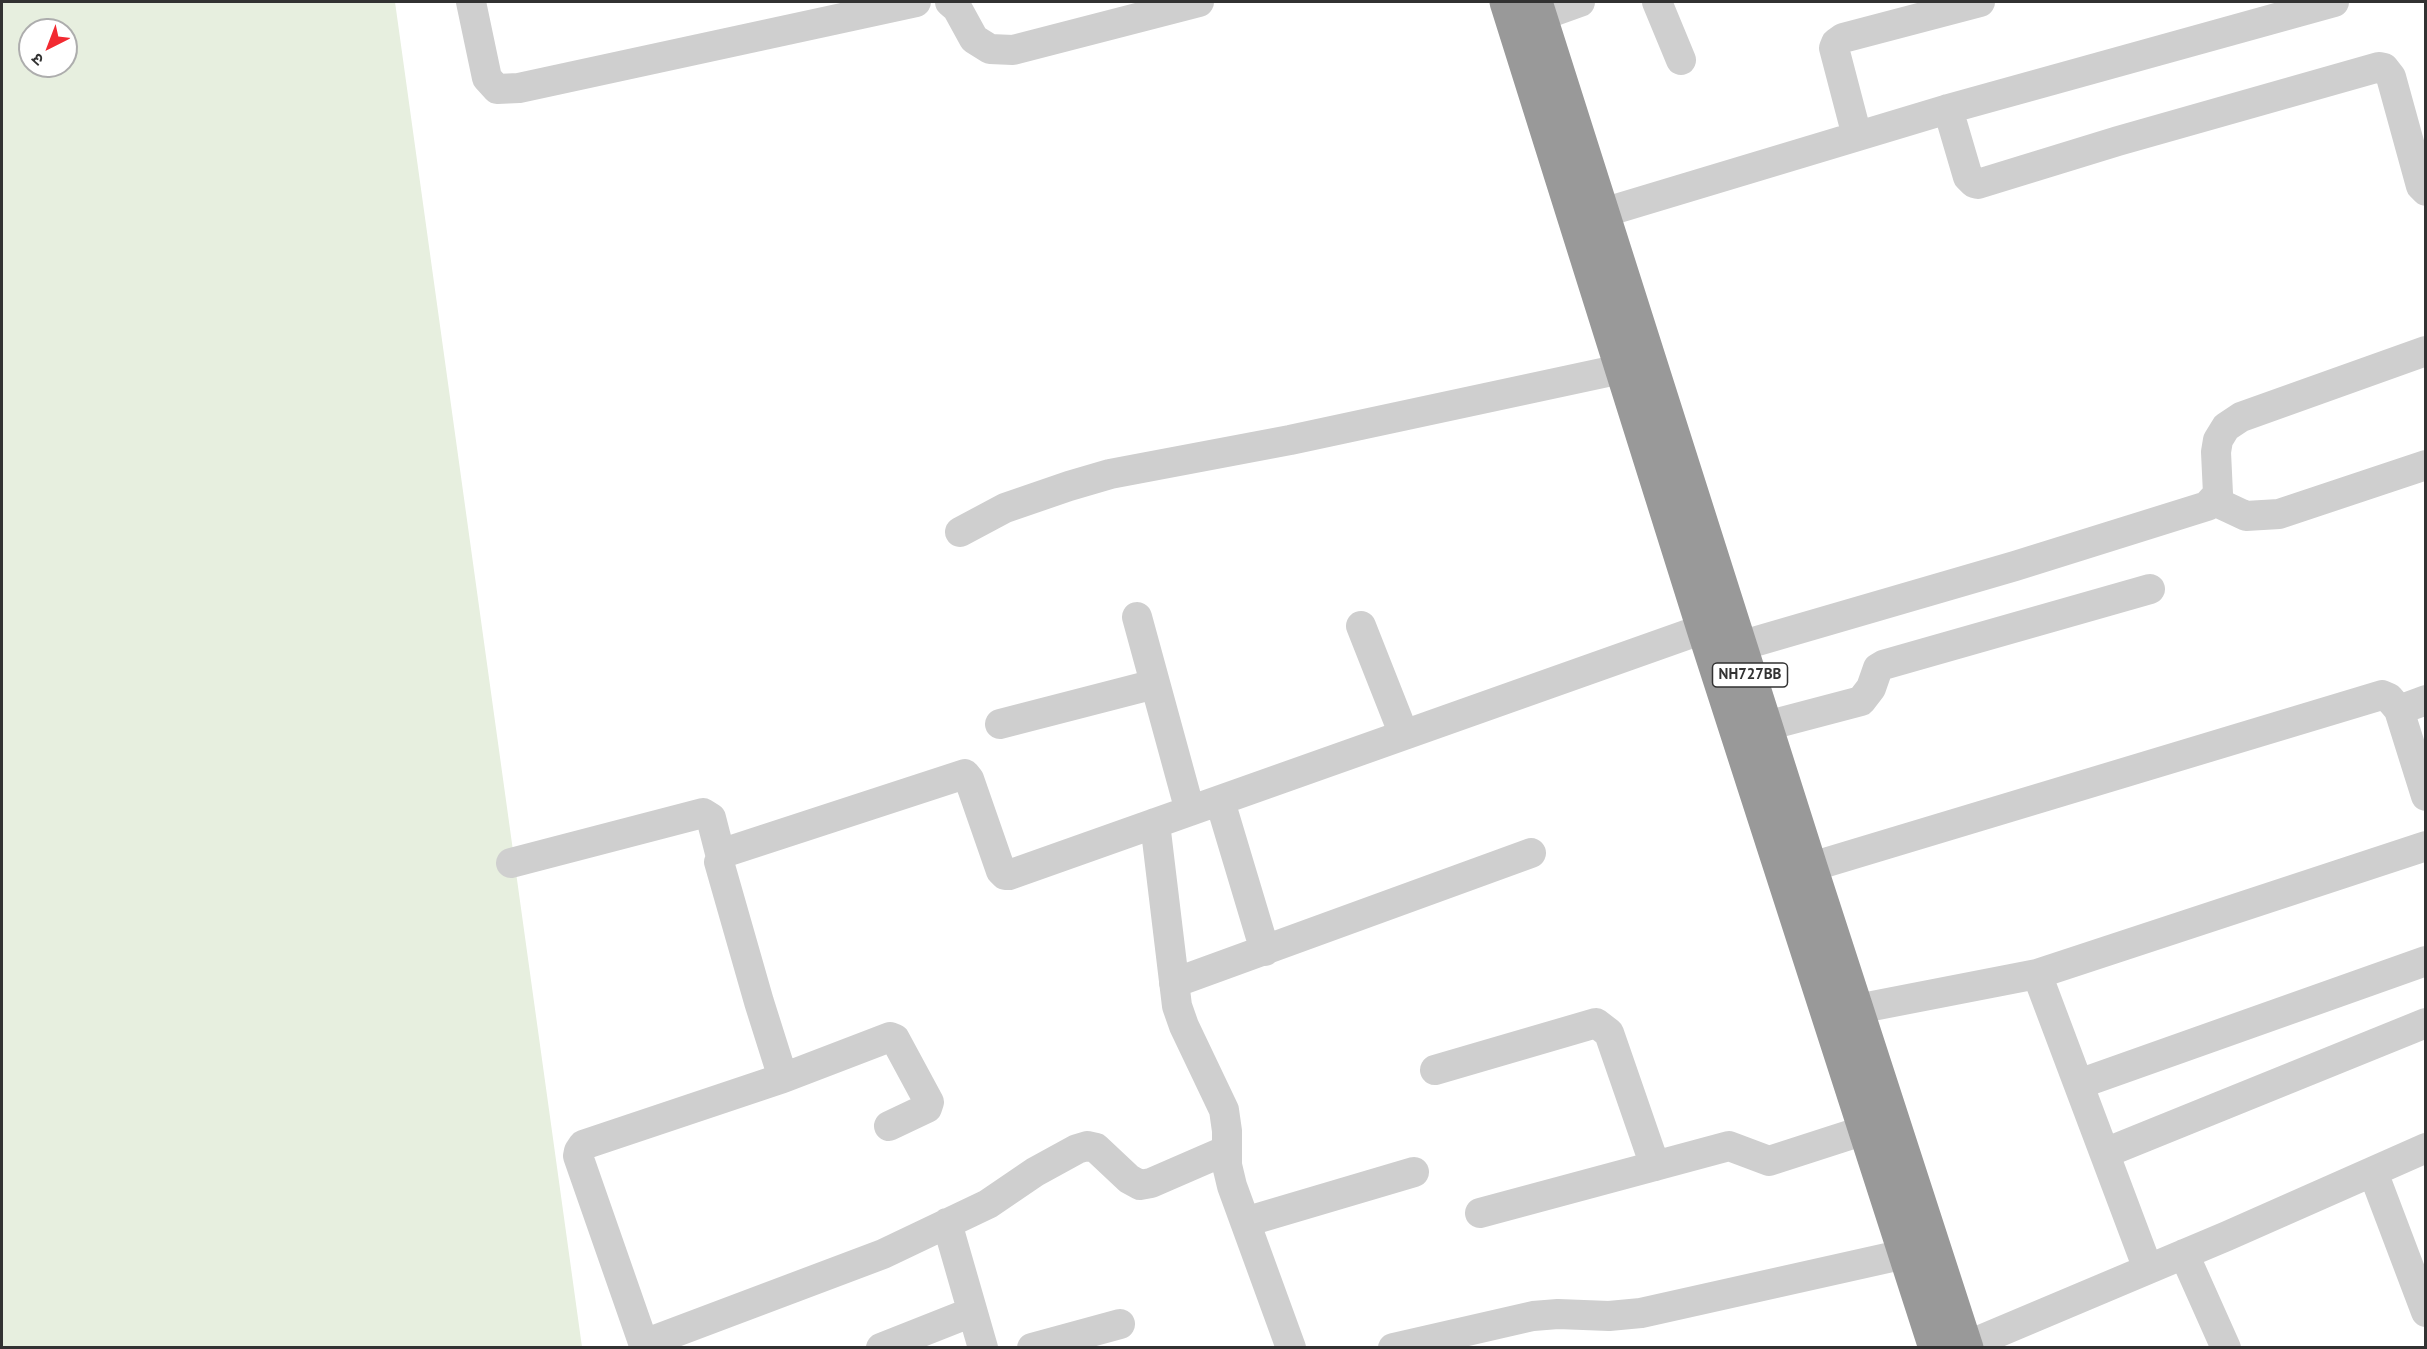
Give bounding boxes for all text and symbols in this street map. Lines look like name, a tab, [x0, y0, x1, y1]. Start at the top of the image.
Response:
north arrow	[18, 18, 78, 78]
text: उ	[27, 49, 47, 70]
road number: NH727BB	[1712, 663, 1788, 687]

